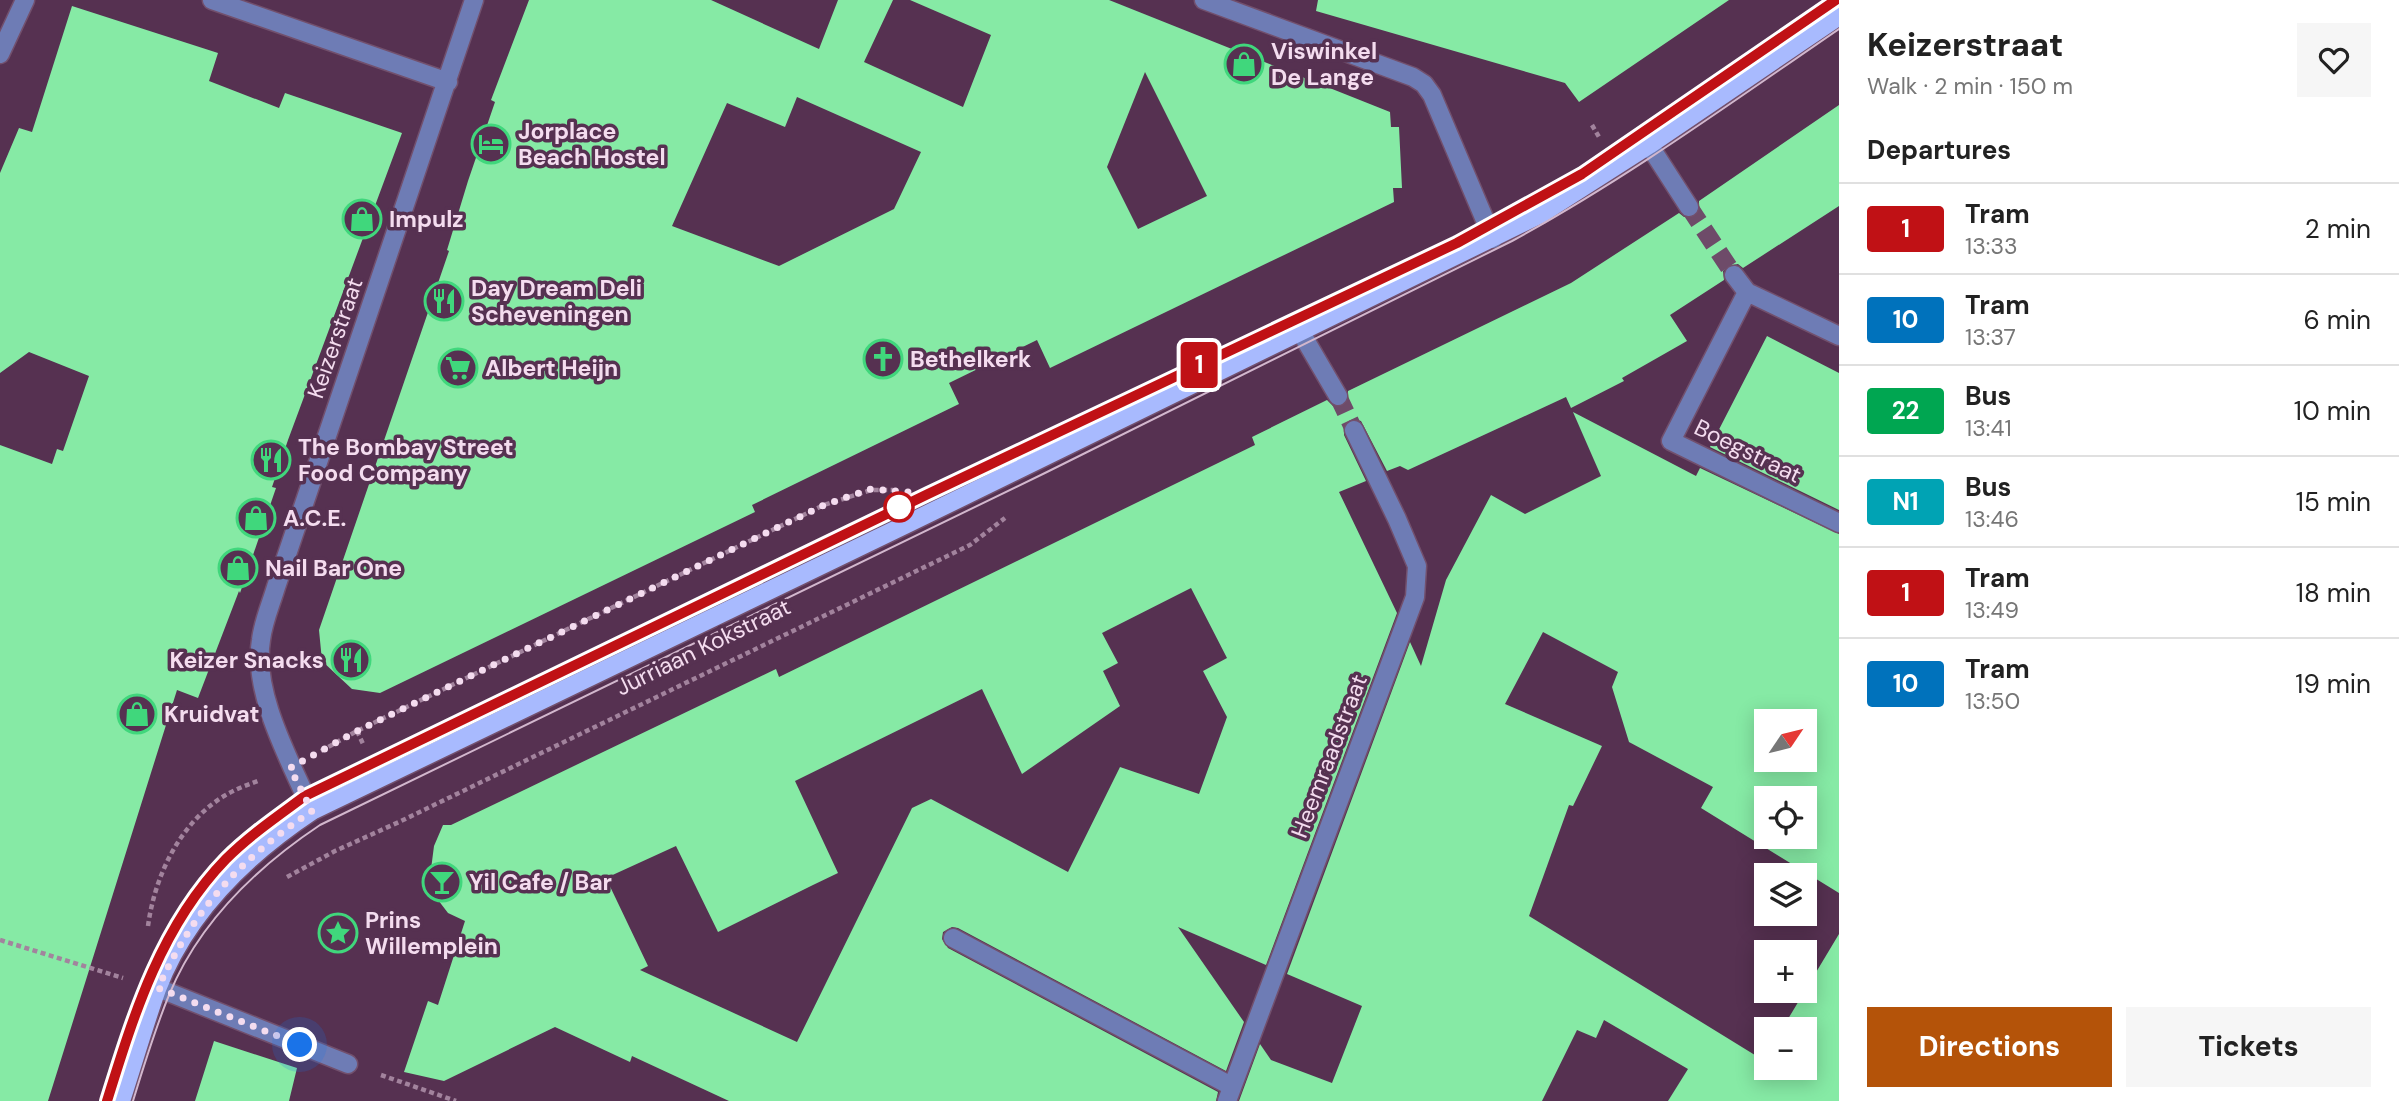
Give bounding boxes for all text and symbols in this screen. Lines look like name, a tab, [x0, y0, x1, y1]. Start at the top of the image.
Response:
text: Keizerstraat	[1867, 23, 2063, 66]
button: heart	[2297, 23, 2371, 97]
place label: Viswinkel De Lange	[1271, 36, 1377, 92]
shop icon: Viswinkel De Lange	[1223, 43, 1265, 85]
text: Walk · 2 min · 150 m	[1867, 71, 2073, 101]
place label: Jorplace Beach Hostel	[518, 116, 666, 172]
hotel icon: Jorplace Beach Hostel	[470, 123, 512, 165]
text: Departures	[1867, 133, 2011, 167]
text: Tram	[1965, 197, 2030, 231]
shop icon: Impulz	[341, 198, 383, 240]
place label: Impulz	[389, 204, 464, 234]
text: 2 min	[2305, 212, 2371, 246]
text: 1	[1901, 213, 1910, 244]
text: 13:33	[1965, 231, 2018, 261]
place label: Day Dream Deli Scheveningen	[471, 273, 642, 329]
street label: Keizerstraat	[300, 274, 370, 402]
restaurant icon: Day Dream Deli Scheveningen	[423, 280, 465, 322]
text: Tram	[1965, 288, 2030, 322]
text: 6 min	[2303, 303, 2371, 337]
text: 10	[1893, 304, 1918, 335]
text: 13:37	[1965, 322, 2016, 352]
church icon: Bethelkerk	[862, 338, 904, 380]
line badge: 1	[1176, 342, 1222, 388]
place label: Bethelkerk	[910, 344, 1031, 374]
supermarket icon: Albert Heijn	[437, 347, 479, 389]
text: 1	[1195, 349, 1203, 380]
place label: Albert Heijn	[485, 353, 618, 383]
text: Bus	[1965, 379, 2011, 413]
text: 10 min	[2294, 394, 2371, 428]
text: 22	[1892, 395, 1919, 426]
street label: Boegstraat	[1689, 412, 1807, 490]
text: 13:41	[1965, 413, 2012, 443]
place label: The Bombay Street Food Company	[298, 432, 514, 488]
restaurant icon: The Bombay Street Food Company	[250, 439, 292, 481]
text: Bus	[1965, 470, 2011, 504]
text: 15 min	[2296, 485, 2371, 519]
text: N1	[1892, 486, 1919, 517]
unlabelled marker	[884, 492, 914, 522]
shop icon: A.C.E.	[235, 497, 277, 539]
place label: A.C.E.	[283, 503, 346, 533]
text: 13:46	[1965, 504, 2019, 534]
shop icon: Nail Bar One	[217, 547, 259, 589]
place label: Nail Bar One	[265, 553, 402, 583]
text: Tram	[1965, 561, 2030, 595]
text: 18 min	[2296, 576, 2371, 610]
text: 1	[1901, 577, 1910, 608]
street label: Jurriaan Kokstraat	[611, 592, 795, 702]
text: 13:49	[1965, 595, 2019, 625]
restaurant icon: Keizer Snacks	[330, 639, 372, 681]
place label: Keizer Snacks	[169, 645, 324, 675]
text: Tram	[1965, 652, 2030, 686]
text: 19 min	[2295, 667, 2371, 701]
text: 10	[1893, 668, 1918, 699]
street label: Heemraadstraat	[1284, 670, 1374, 842]
text: 13:50	[1965, 686, 2020, 716]
shop icon: Kruidvat	[116, 693, 158, 735]
place label: Kruidvat	[164, 699, 260, 729]
north arrow	[1754, 709, 1816, 772]
map controls	[1754, 709, 1817, 1080]
button: locate	[1754, 786, 1817, 849]
bar icon: Yil Cafe / Bar	[421, 861, 463, 903]
button: layers	[1754, 863, 1817, 926]
place label: Yil Cafe / Bar	[469, 867, 612, 897]
place label: Prins Willemplein	[365, 905, 498, 961]
place icon: Prins Willemplein	[317, 912, 359, 954]
button: +	[1754, 940, 1817, 1003]
button: Directions	[1867, 1007, 2112, 1087]
button: Tickets	[2126, 1007, 2371, 1087]
button: −	[1754, 1017, 1817, 1080]
your location	[282, 1027, 317, 1062]

